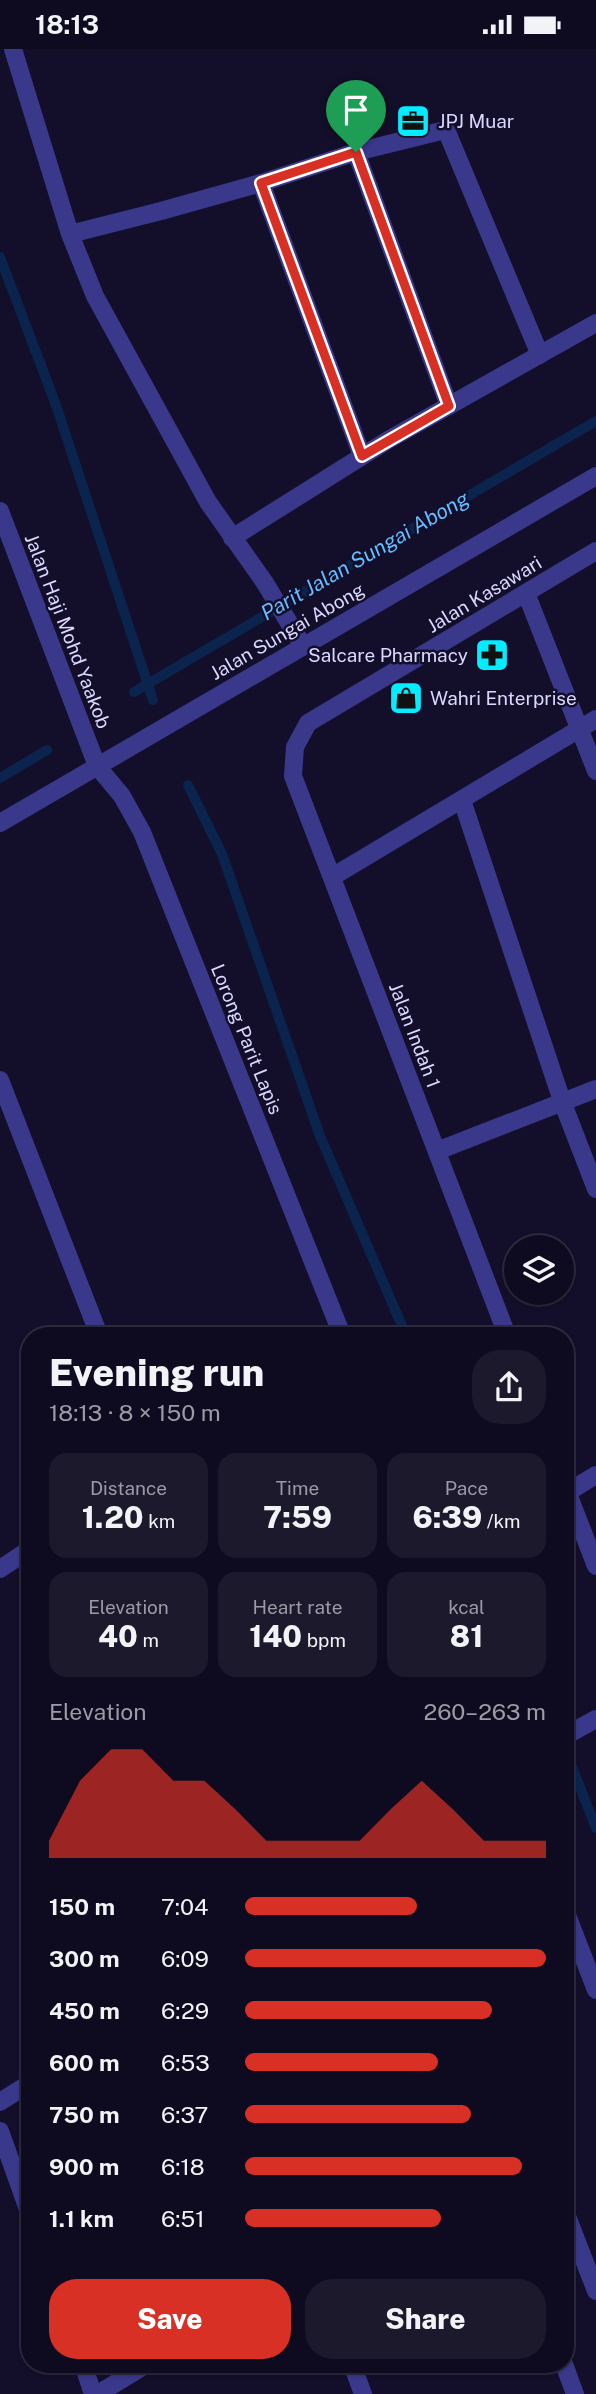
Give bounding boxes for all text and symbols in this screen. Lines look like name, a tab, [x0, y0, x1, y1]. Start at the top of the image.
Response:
text: 18:13	[35, 9, 99, 40]
pin	[326, 80, 386, 152]
icon: arrive	[337, 91, 375, 129]
office icon: JPJ Muar	[394, 102, 432, 140]
place label: JPJ Muar	[438, 110, 514, 132]
water label: Parit Jalan Sungai Abong	[256, 485, 474, 625]
street label: Jalan Haji Mohd Yaakob	[21, 530, 115, 732]
street label: Jalan Kasawari	[423, 551, 545, 637]
street label: Jalan Sungai Abong	[206, 578, 368, 684]
pharmacy icon: Salcare Pharmacy	[473, 636, 511, 674]
place label: Salcare Pharmacy	[308, 644, 468, 666]
shop icon: Wahri Enterprise	[387, 679, 425, 717]
place label: Wahri Enterprise	[430, 687, 577, 709]
street label: Lorong Parit Lapis	[207, 961, 287, 1117]
street label: Jalan Indah 1	[385, 979, 445, 1091]
map controls	[504, 1235, 574, 1305]
button: layers	[504, 1235, 574, 1305]
text: Evening run	[49, 1350, 264, 1395]
button: share	[472, 1350, 546, 1424]
text: 18:13 · 8 × 150 m	[49, 1399, 221, 1426]
text: Distance	[90, 1477, 167, 1499]
text: Time	[276, 1477, 319, 1499]
text: Pace	[445, 1477, 488, 1499]
text: 1.20	[82, 1499, 144, 1535]
text: 7:59	[263, 1499, 332, 1535]
text: 6:39	[412, 1499, 482, 1535]
text: km	[144, 1510, 175, 1532]
text: /km	[482, 1510, 521, 1532]
text: Elevation	[88, 1596, 169, 1618]
text: Heart rate	[253, 1596, 342, 1618]
text: kcal	[448, 1596, 485, 1618]
text: 40	[98, 1618, 138, 1654]
text: 140	[249, 1618, 302, 1654]
text: 81	[450, 1618, 483, 1654]
text: m	[138, 1629, 159, 1651]
text: bpm	[302, 1629, 346, 1651]
text: Elevation	[49, 1698, 147, 1725]
text: 260–263 m	[423, 1698, 546, 1725]
text: 150 m	[49, 1893, 115, 1920]
text: 7:04	[161, 1893, 209, 1920]
text: 300 m	[49, 1945, 120, 1972]
text: 6:09	[161, 1945, 209, 1972]
text: 450 m	[49, 1997, 120, 2024]
text: 6:29	[161, 1997, 209, 2024]
text: 600 m	[49, 2049, 119, 2076]
text: 6:53	[161, 2049, 210, 2076]
text: 750 m	[49, 2101, 120, 2128]
text: 6:37	[161, 2101, 208, 2128]
text: 900 m	[49, 2153, 119, 2180]
text: 6:18	[161, 2153, 205, 2180]
text: 1.1 km	[49, 2205, 114, 2232]
text: 6:51	[161, 2205, 205, 2232]
button: Save	[49, 2279, 291, 2359]
button: Share	[305, 2279, 546, 2359]

